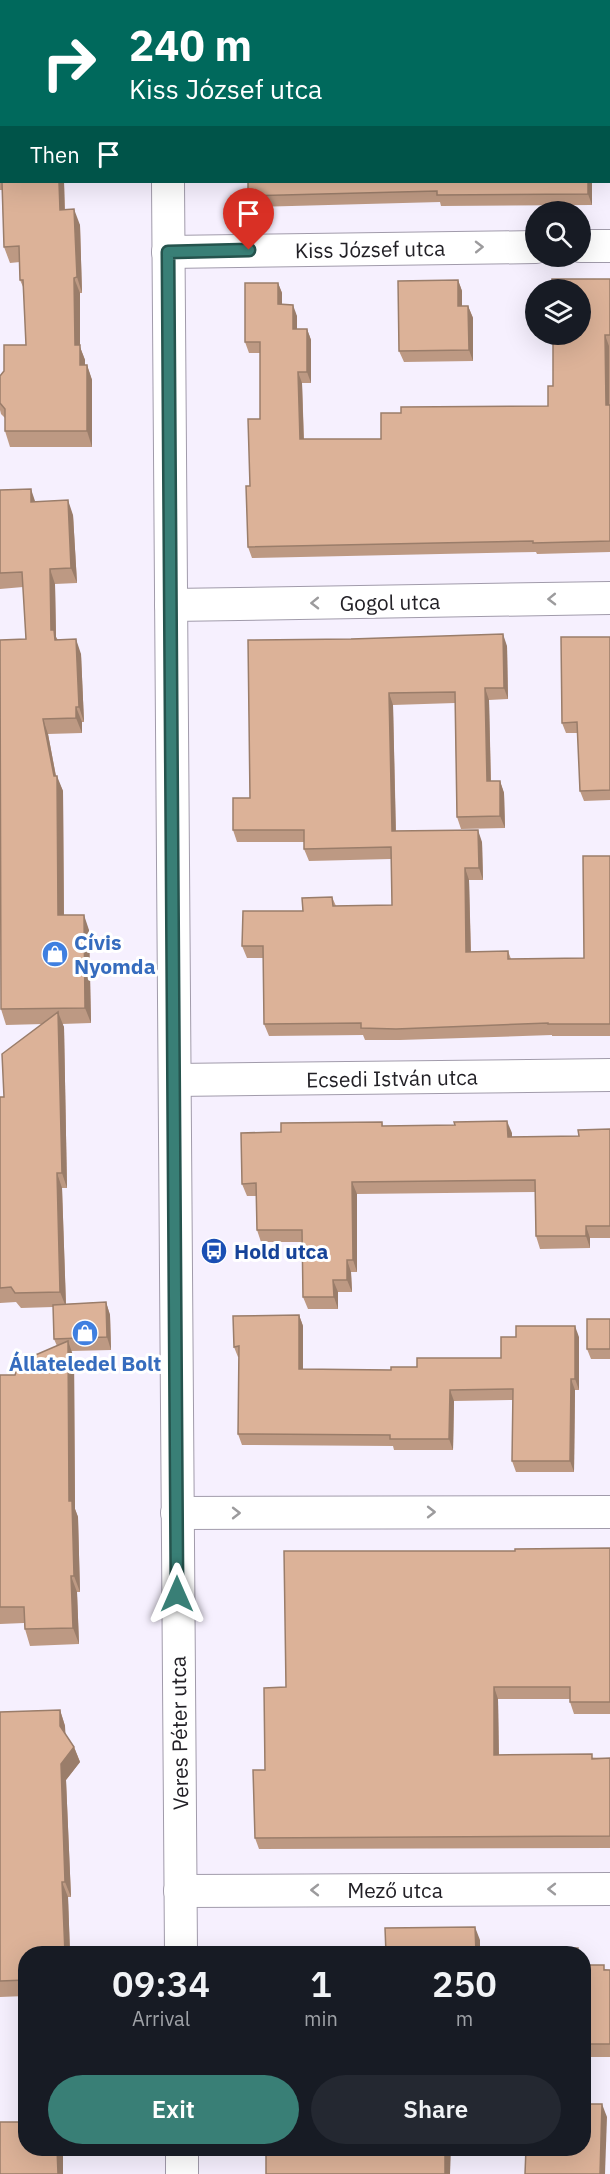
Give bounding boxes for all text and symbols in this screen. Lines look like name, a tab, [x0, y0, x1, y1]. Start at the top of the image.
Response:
text: 240 m	[129, 18, 252, 73]
icon: right	[30, 24, 108, 102]
text: Kiss József utca	[129, 71, 322, 106]
icon: arrive	[92, 138, 125, 171]
text: Then	[30, 140, 80, 169]
pin	[223, 188, 274, 250]
icon: arrive	[232, 197, 265, 230]
map controls	[525, 201, 591, 345]
button: search	[525, 201, 591, 267]
street label: Kiss József utca	[295, 234, 445, 264]
one-way arrow	[474, 241, 483, 253]
button: layers	[525, 279, 591, 345]
street label: Gogol utca	[339, 587, 441, 617]
one-way arrow	[547, 593, 556, 605]
one-way arrow	[310, 597, 319, 609]
place label: Cívis Nyomda	[74, 928, 156, 980]
shop icon: Cívis Nyomda	[40, 939, 70, 969]
street label: Ecsedi István utca	[306, 1063, 478, 1093]
bus stop icon: Hold utca	[199, 1236, 229, 1266]
place label: Hold utca	[234, 1237, 328, 1265]
shop icon: Állateledel Bolt	[70, 1318, 100, 1348]
place label: Állateledel Bolt	[9, 1349, 161, 1377]
one-way arrow	[426, 1506, 435, 1518]
one-way arrow	[231, 1507, 240, 1519]
position arrow	[145, 1562, 209, 1626]
street label: Veres Péter utca	[164, 1656, 194, 1810]
street label: Mező utca	[347, 1876, 443, 1904]
one-way arrow	[547, 1883, 556, 1895]
one-way arrow	[310, 1884, 319, 1896]
text: 09:34	[112, 1960, 210, 2007]
text: 1	[310, 1960, 332, 2007]
text: 250	[432, 1960, 497, 2007]
text: Arrival	[132, 2005, 190, 2032]
text: min	[304, 2005, 338, 2032]
text: m	[456, 2005, 473, 2032]
button: Exit	[48, 2075, 299, 2144]
button: Share	[311, 2075, 561, 2144]

